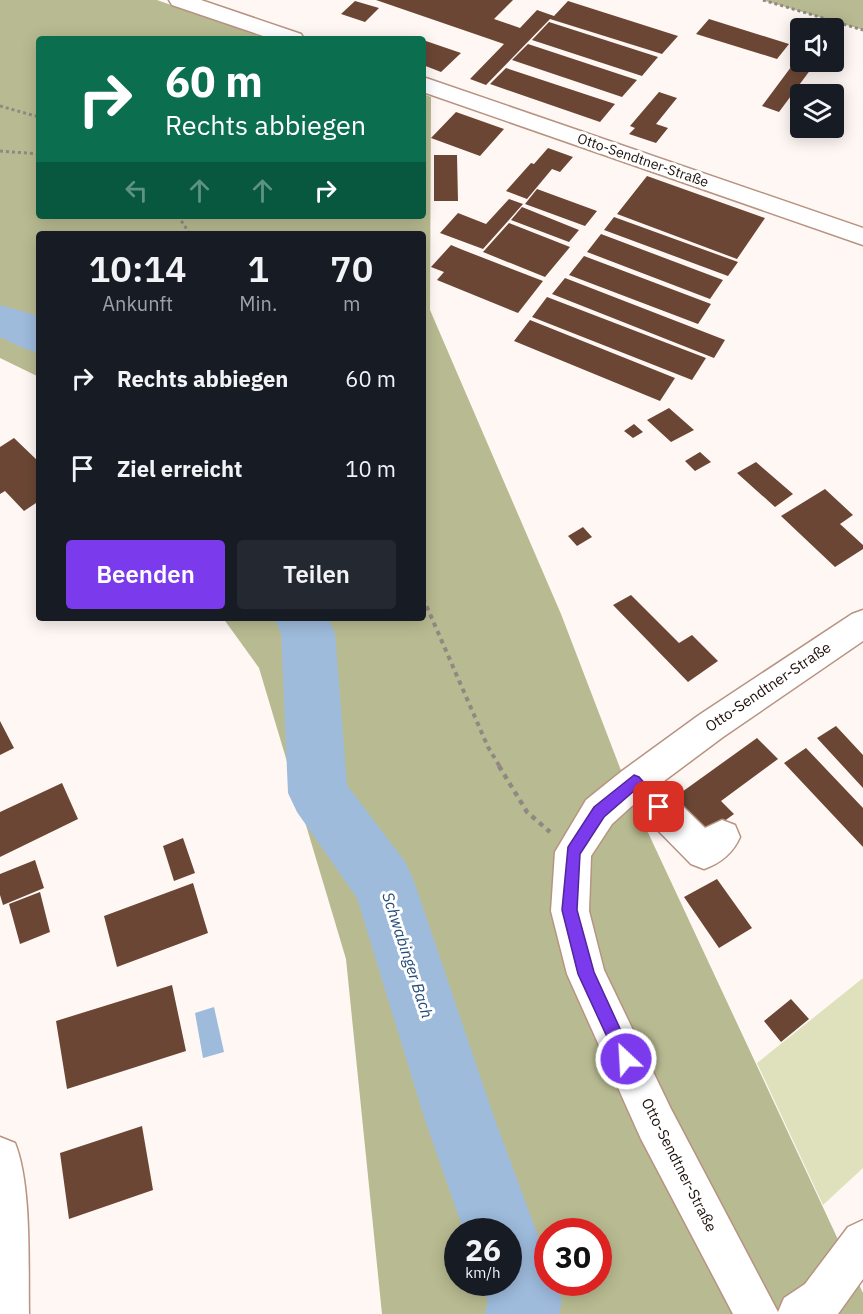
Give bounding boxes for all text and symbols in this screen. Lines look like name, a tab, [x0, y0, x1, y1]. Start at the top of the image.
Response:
map controls	[790, 18, 844, 138]
button: sound	[790, 18, 844, 72]
text: 60 m	[165, 54, 263, 109]
icon: right	[66, 60, 144, 138]
button: layers	[790, 84, 844, 138]
text: Rechts abbiegen	[165, 107, 366, 142]
street label: Otto-Sendtner-Straße	[575, 129, 711, 191]
icon: left	[120, 174, 153, 207]
icon: ahead	[183, 174, 216, 207]
icon: ahead	[246, 174, 279, 207]
icon: right	[309, 174, 342, 207]
text: 10:14	[89, 245, 187, 292]
text: 1	[248, 245, 269, 292]
text: 70	[330, 245, 373, 292]
text: Ankunft	[102, 290, 173, 317]
text: Min.	[239, 290, 277, 317]
text: m	[343, 290, 360, 317]
icon: right	[66, 362, 99, 395]
text: Rechts abbiegen	[117, 364, 288, 393]
text: 60 m	[345, 364, 396, 393]
icon: arrive	[66, 452, 99, 485]
text: Ziel erreicht	[117, 454, 242, 483]
text: 10 m	[345, 454, 396, 483]
button: Beenden	[66, 540, 225, 609]
button: Teilen	[237, 540, 396, 609]
street label: Otto-Sendtner-Straße	[701, 637, 834, 736]
pin	[633, 781, 684, 832]
icon: arrive	[642, 790, 675, 823]
water label: Schwabinger Bach	[378, 889, 438, 1021]
position arrow	[594, 1027, 658, 1091]
street label: Otto-Sendtner-Straße	[637, 1095, 721, 1235]
speed limit sign: 30	[534, 1218, 612, 1296]
text: 26	[465, 1230, 501, 1269]
text: km/h	[465, 1263, 501, 1282]

